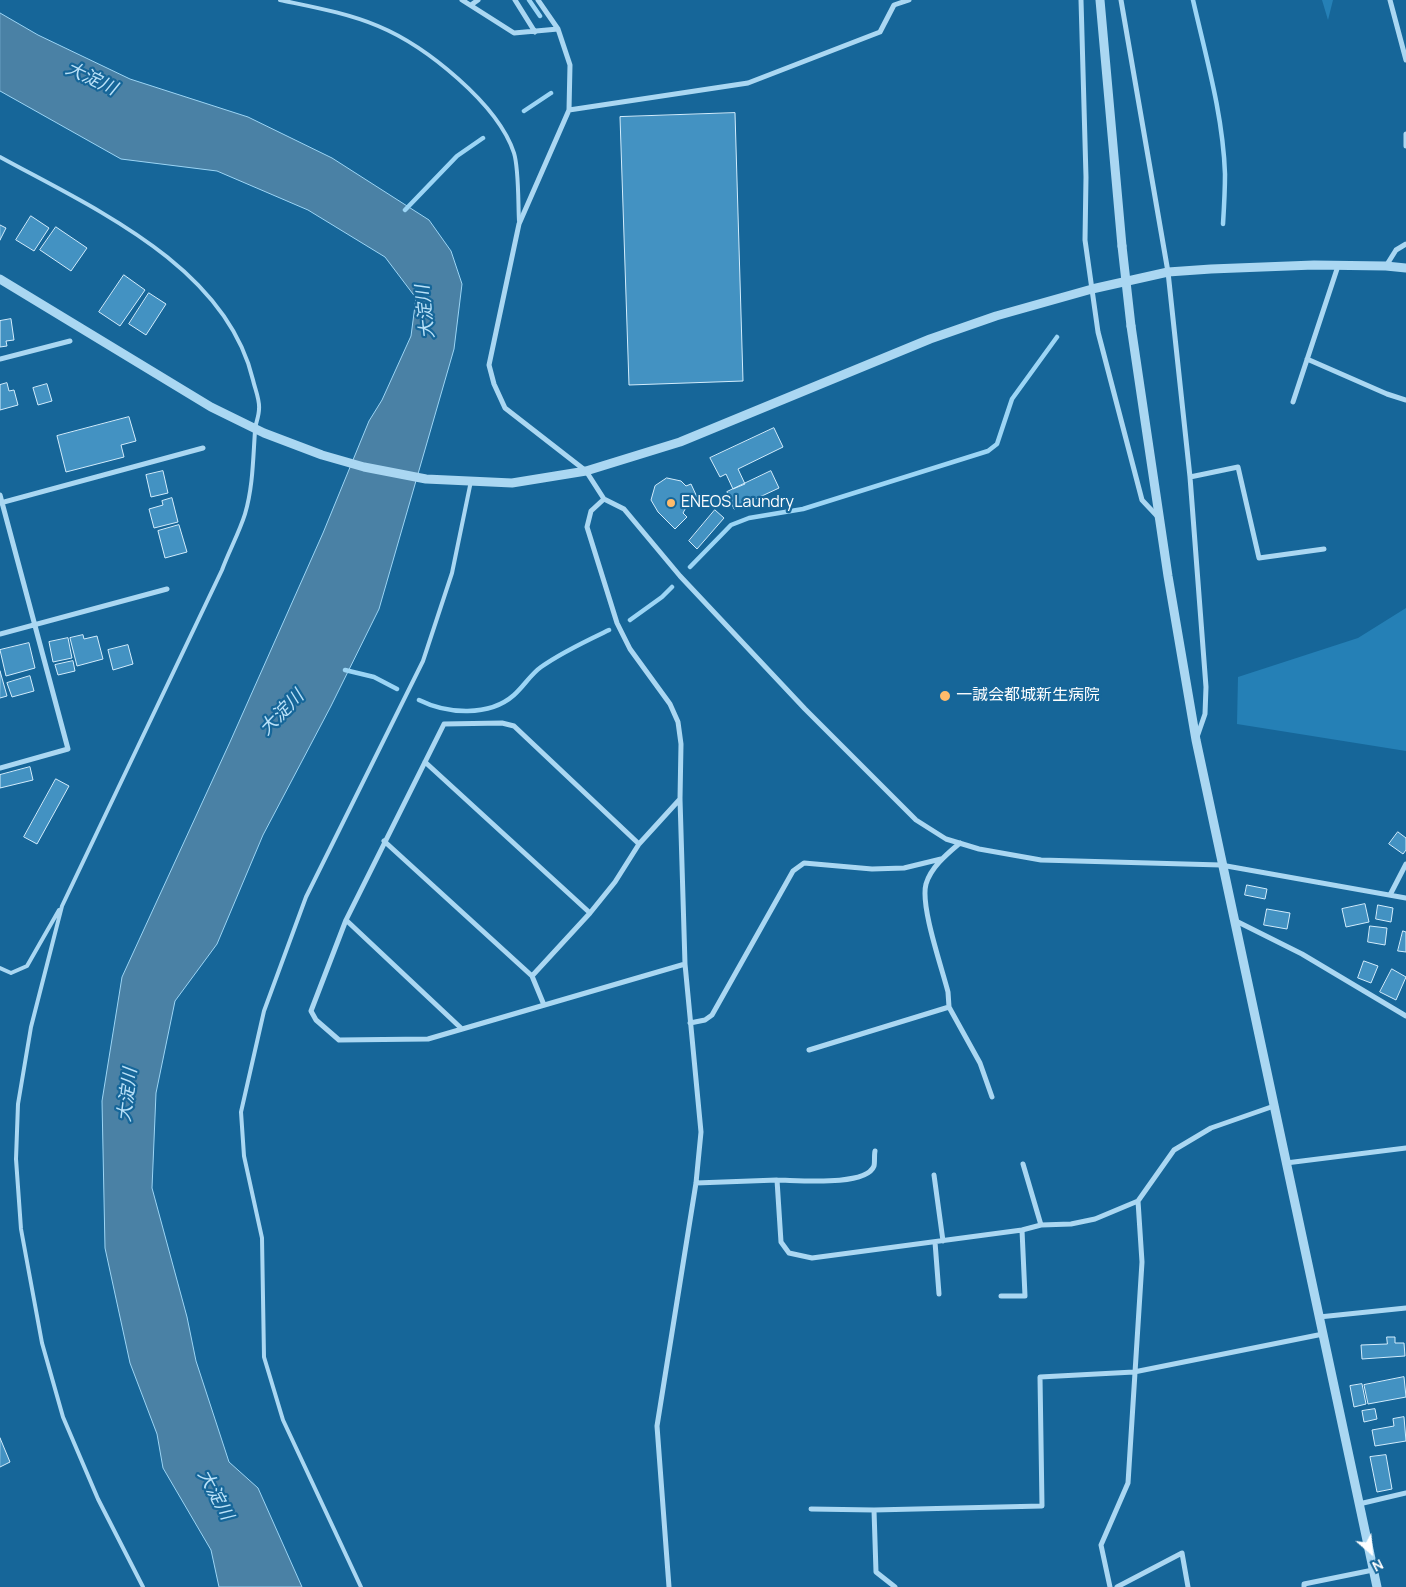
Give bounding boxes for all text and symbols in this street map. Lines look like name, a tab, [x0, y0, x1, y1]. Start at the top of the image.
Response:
water label: 大淀川	[62, 58, 120, 100]
water label: 大淀川	[412, 284, 440, 340]
place label: ENEOS Laundry	[681, 493, 794, 513]
marker: ENEOS Laundry	[665, 497, 677, 509]
water label: 大淀川	[255, 686, 309, 740]
place label: 一誠会都城新生病院	[956, 686, 1100, 706]
marker: 一誠会都城新生病院	[938, 689, 952, 703]
water label: 大淀川	[114, 1067, 142, 1123]
water label: 大淀川	[193, 1466, 237, 1524]
north arrow	[1346, 1527, 1396, 1577]
text: N	[1369, 1555, 1387, 1577]

